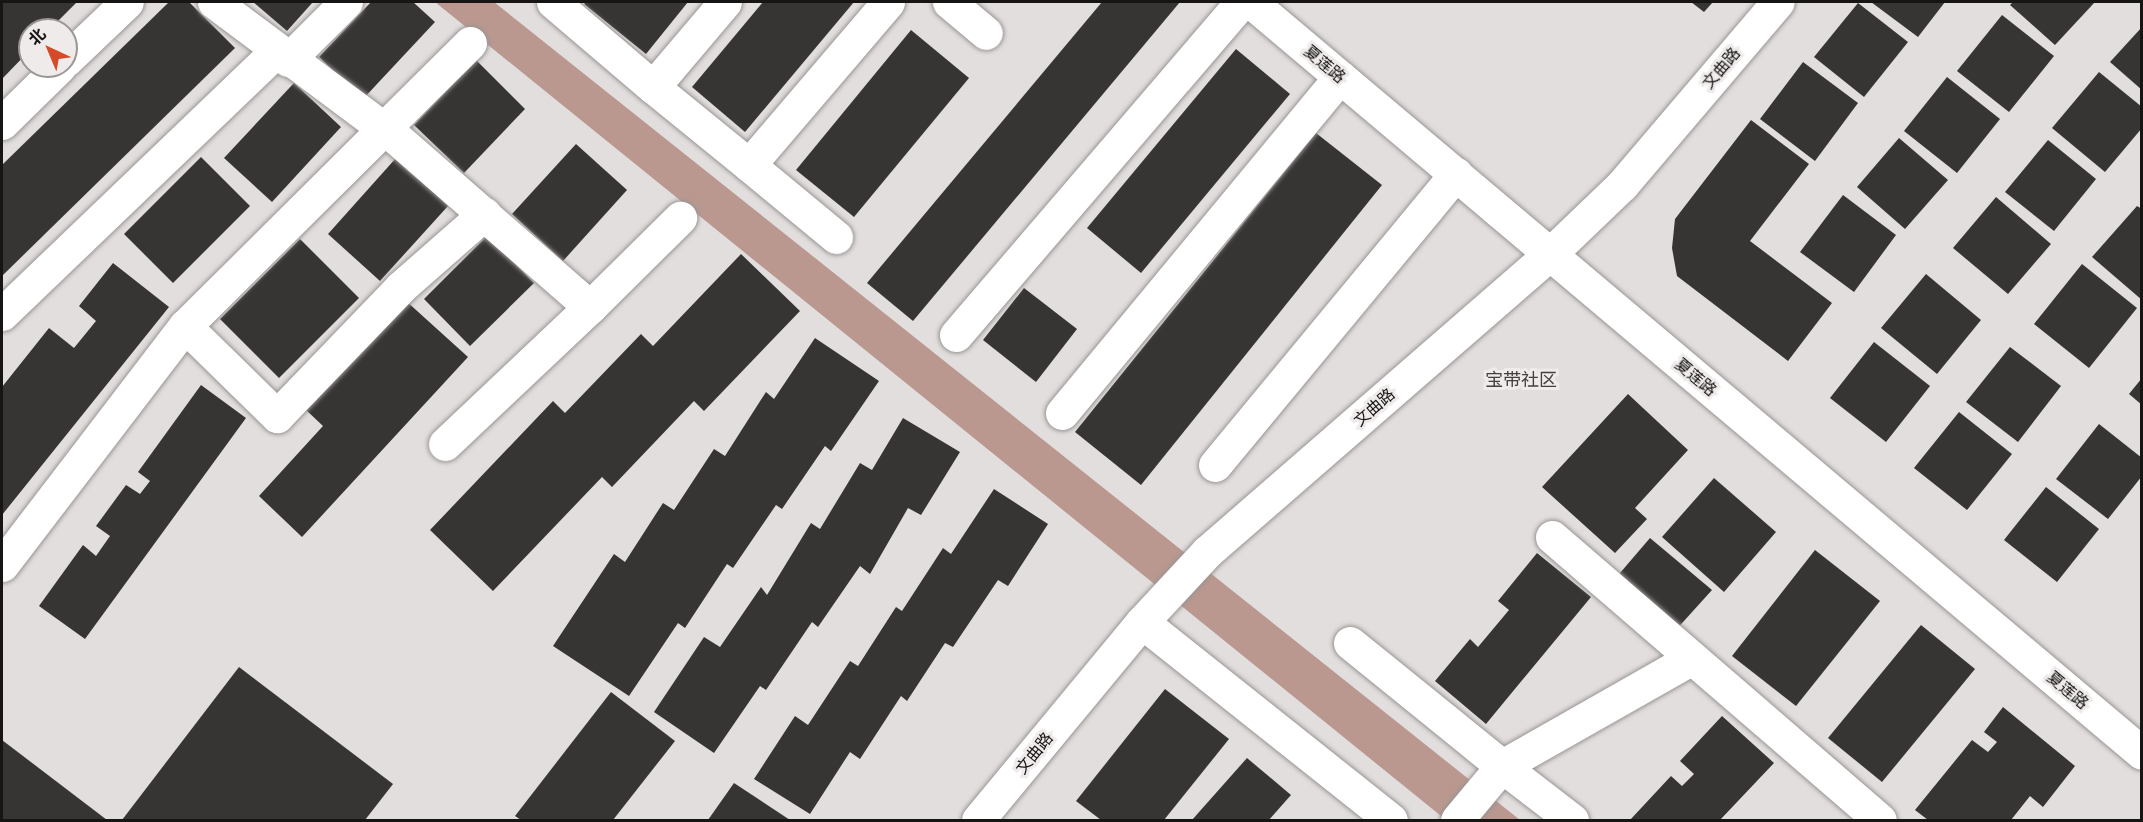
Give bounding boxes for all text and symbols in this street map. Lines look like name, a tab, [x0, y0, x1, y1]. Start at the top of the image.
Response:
north arrow	[18, 18, 78, 78]
text: 北	[25, 24, 49, 49]
street label: 夏莲路	[1300, 41, 1350, 87]
street label: 文曲路	[1698, 43, 1744, 93]
street label: 夏莲路	[1671, 354, 1721, 400]
district label: 宝带社区	[1485, 369, 1557, 391]
street label: 文曲路	[1350, 384, 1398, 430]
street label: 夏莲路	[2043, 667, 2093, 713]
street label: 文曲路	[1011, 728, 1057, 778]

